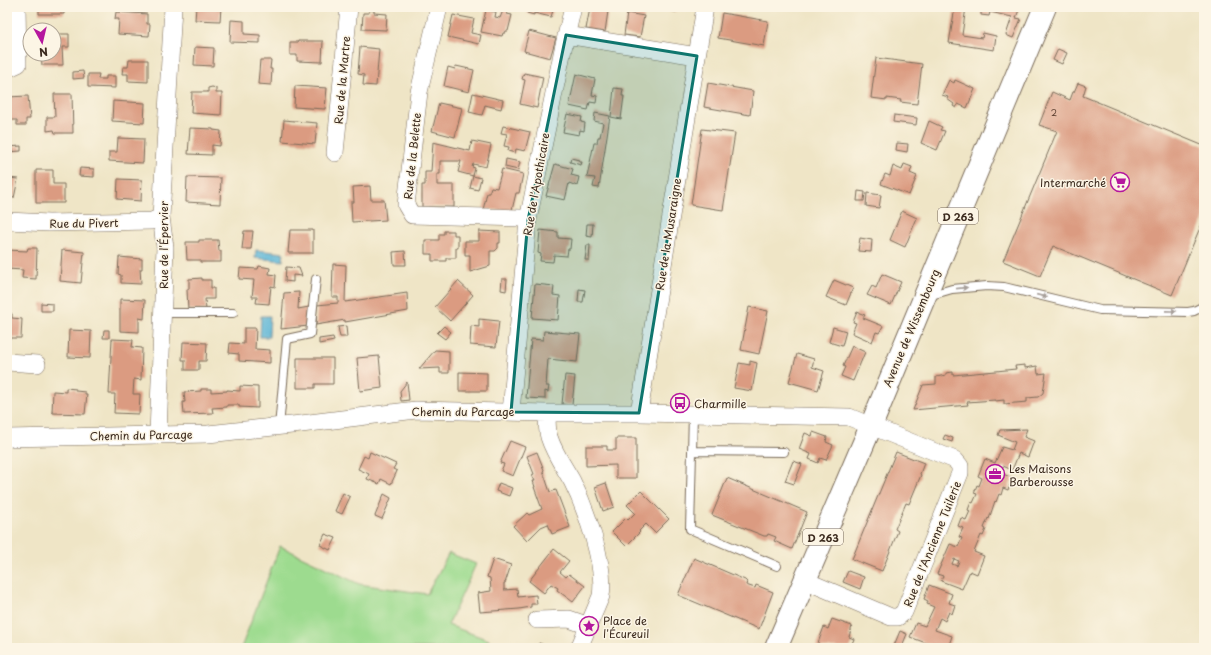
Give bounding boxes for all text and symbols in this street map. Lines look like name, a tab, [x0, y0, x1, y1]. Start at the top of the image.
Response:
north arrow	[22, 22, 62, 62]
street label: Rue de la Martre	[330, 35, 354, 125]
text: N	[38, 43, 49, 61]
house number: 2	[1051, 105, 1057, 119]
street label: Rue de la Belette	[399, 112, 425, 200]
street label: Rue de l'Apothicaire	[519, 131, 553, 237]
supermarket icon: Intermarché	[1109, 171, 1131, 193]
place label: Intermarché	[1040, 174, 1106, 191]
street label: Rue de la Musaraigne	[651, 177, 685, 291]
street label: Rue de l'Épervier	[155, 201, 172, 289]
road number: D 263	[938, 208, 978, 224]
street label: Rue du Pivert	[49, 214, 119, 232]
street label: Avenue de Wissembourg	[878, 266, 944, 390]
one-way arrow	[956, 285, 968, 291]
one-way arrow	[1036, 294, 1048, 300]
one-way arrow	[1165, 308, 1178, 314]
bus stop icon: Charmille	[669, 392, 691, 414]
place label: Charmille	[694, 395, 746, 412]
street label: Chemin du Parcage	[412, 403, 515, 420]
street label: Chemin du Parcage	[89, 426, 193, 444]
place label: Les Maisons Barberousse	[1009, 460, 1074, 490]
office icon: Les Maisons Barberousse	[984, 463, 1006, 485]
street label: Rue de l'Ancienne Tuilerie	[899, 478, 965, 610]
road number: D 263	[803, 529, 843, 545]
place label: Place de l'Écureuil	[603, 612, 649, 642]
place icon: Place de l'Écureuil	[578, 615, 600, 637]

